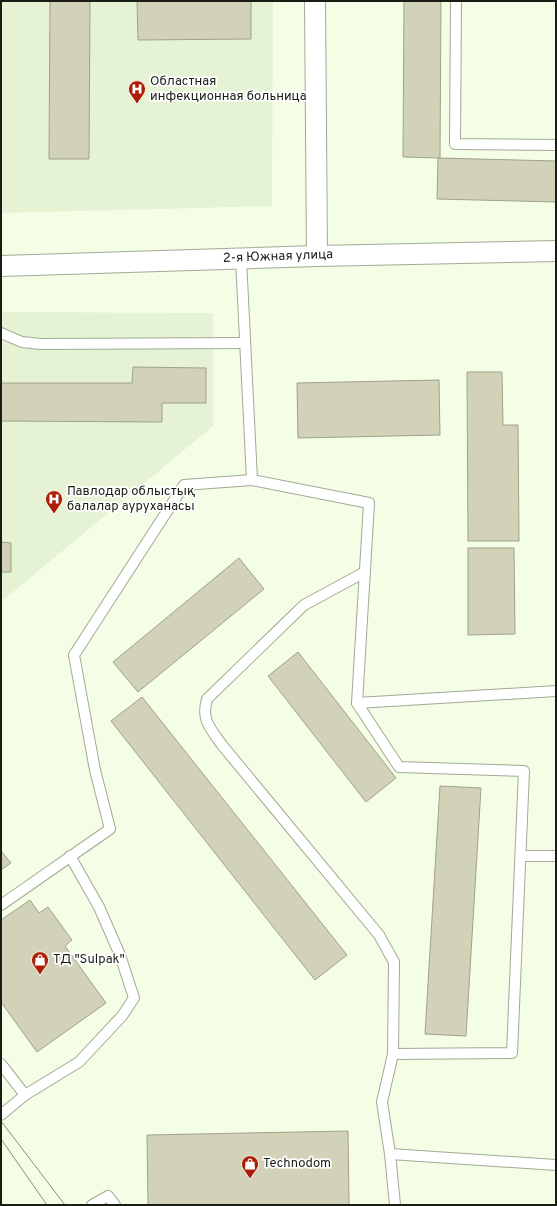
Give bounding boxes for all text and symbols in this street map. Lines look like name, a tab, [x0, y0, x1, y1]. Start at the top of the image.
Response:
place label: Областная инфекционная больница	[150, 74, 307, 105]
hospital icon: Областная инфекционная больница	[127, 79, 147, 104]
street label: 2-я Южная улица	[223, 247, 333, 267]
place label: Павлодар облыстық балалар ауруханасы	[67, 484, 195, 515]
hospital icon: Павлодар облыстық балалар ауруханасы	[44, 489, 64, 514]
shop icon: ТД "Sulpak"	[30, 950, 50, 975]
place label: ТД "Sulpak"	[53, 952, 125, 968]
shop icon: Technodom	[240, 1154, 260, 1179]
place label: Technodom	[263, 1156, 331, 1172]

